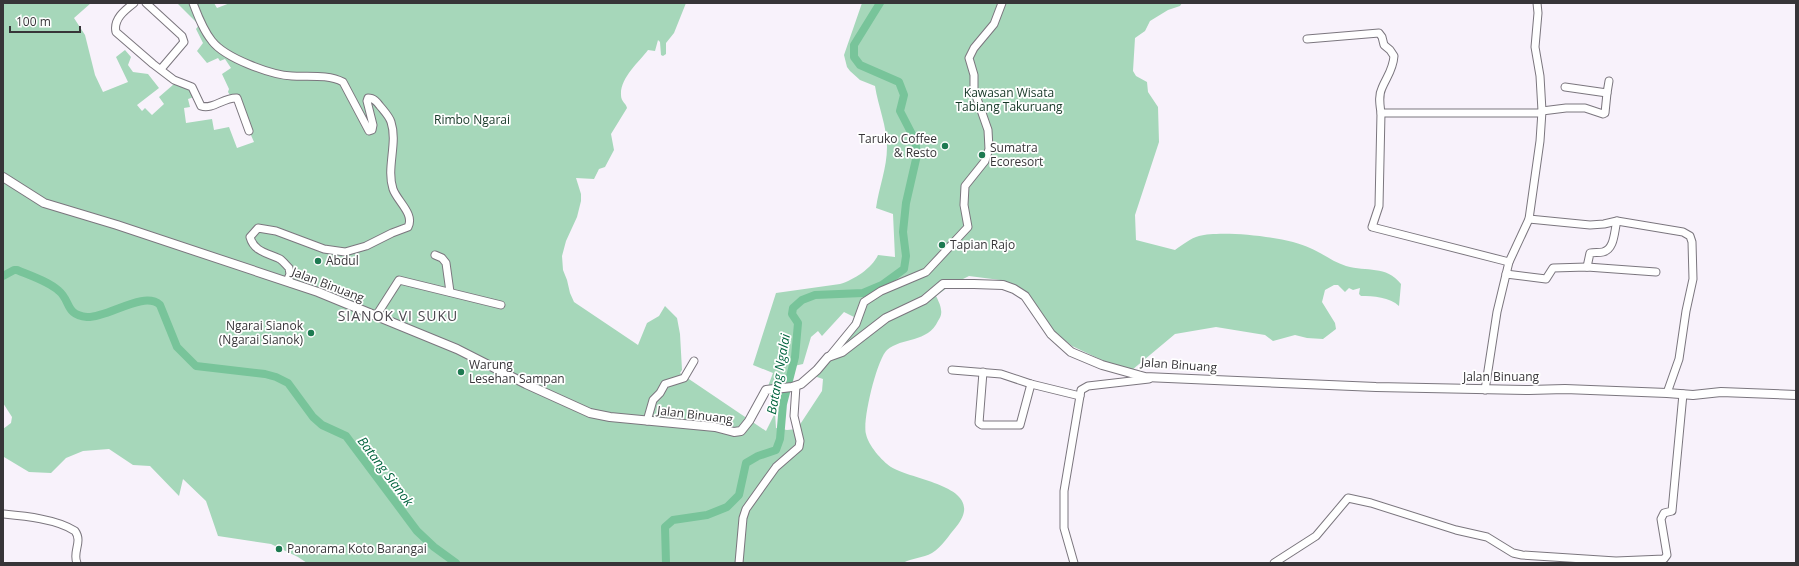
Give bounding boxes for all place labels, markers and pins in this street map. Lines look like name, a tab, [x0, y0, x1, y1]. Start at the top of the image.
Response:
place label: Taruko Coffee & Resto	[858, 130, 937, 161]
place label: Sumatra Ecoresort	[990, 139, 1043, 170]
marker: Taruko Coffee & Resto	[940, 141, 950, 151]
marker: Sumatra Ecoresort	[977, 150, 987, 160]
place label: Tapian Rajo	[950, 236, 1015, 253]
marker: Tapian Rajo	[937, 240, 947, 250]
place label: Abdul	[326, 252, 359, 269]
marker: Abdul	[313, 256, 323, 266]
place label: Ngarai Sianok (Ngarai Sianok)	[219, 317, 304, 348]
marker: Ngarai Sianok (Ngarai Sianok)	[306, 328, 316, 338]
place label: Warung Lesehan Sampan	[469, 356, 565, 387]
marker: Warung Lesehan Sampan	[456, 367, 466, 377]
place label: Panorama Koto Barangai	[287, 540, 427, 557]
marker: Panorama Koto Barangai	[274, 544, 284, 554]

